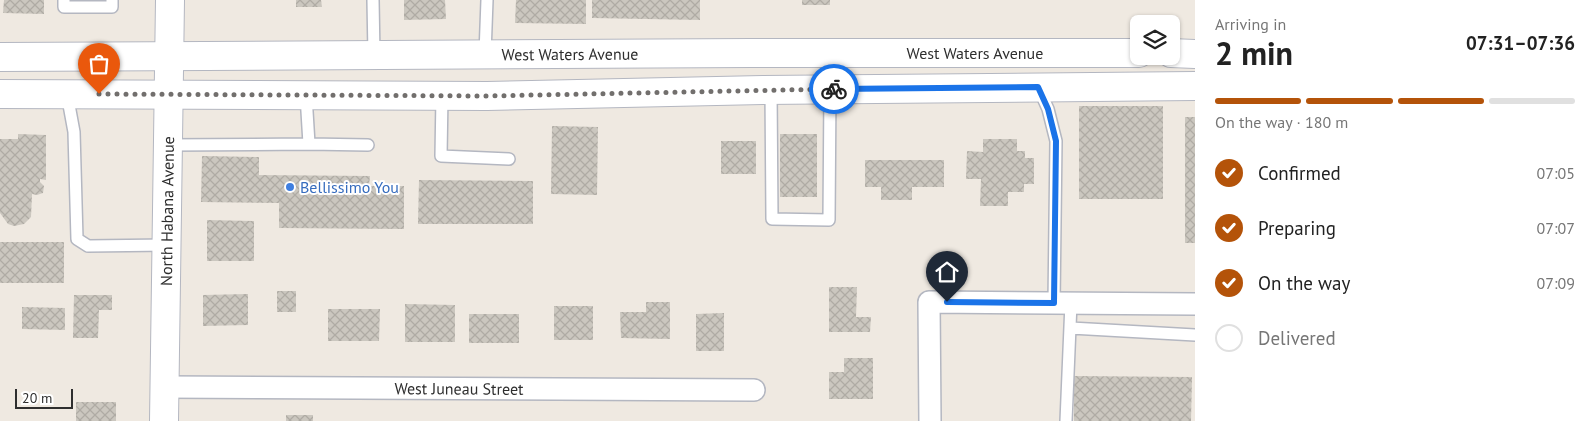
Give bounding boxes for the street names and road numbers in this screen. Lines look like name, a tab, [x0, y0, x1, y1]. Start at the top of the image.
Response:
street label: West Waters Avenue	[907, 43, 1043, 63]
street label: West Waters Avenue	[502, 44, 638, 64]
street label: North Habana Avenue	[156, 136, 178, 286]
street label: West Juneau Street	[394, 378, 524, 399]

